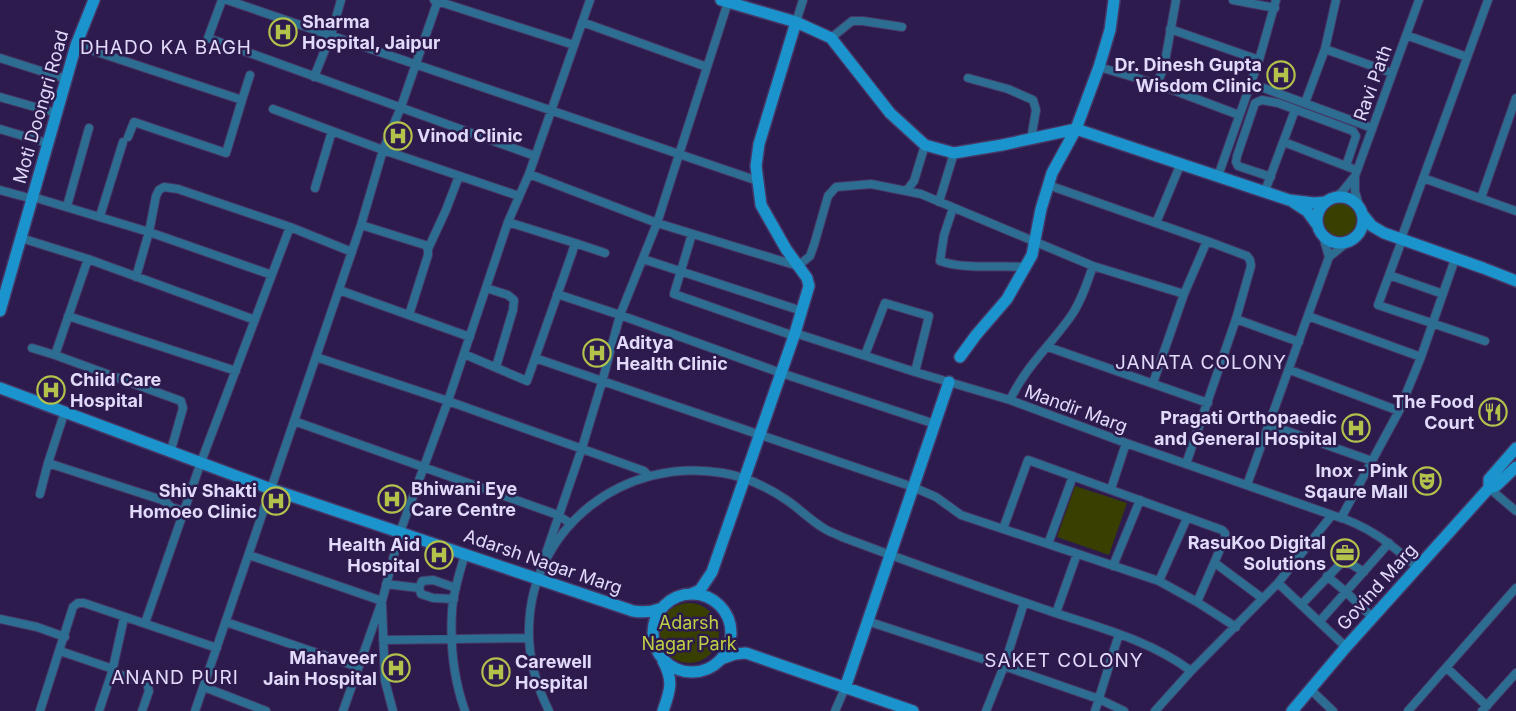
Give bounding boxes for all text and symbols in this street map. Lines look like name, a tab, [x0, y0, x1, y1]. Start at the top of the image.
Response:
place label: Sharma Hospital, Jaipur	[302, 11, 440, 53]
hospital icon: Sharma Hospital, Jaipur	[268, 17, 298, 47]
street label: Moti Doongri Road	[9, 28, 72, 186]
district label: DHADO KA BAGH	[80, 36, 252, 59]
street label: Ravi Path	[1349, 42, 1396, 124]
place label: Dr. Dinesh Gupta Wisdom Clinic	[1115, 54, 1262, 96]
hospital icon: Dr. Dinesh Gupta Wisdom Clinic	[1266, 60, 1296, 90]
hospital icon: Vinod Clinic	[383, 121, 413, 151]
place label: Vinod Clinic	[417, 125, 523, 146]
place label: Aditya Health Clinic	[616, 332, 728, 374]
hospital icon: Aditya Health Clinic	[582, 338, 612, 368]
district label: JANATA COLONY	[1115, 351, 1287, 374]
place label: Child Care Hospital	[70, 369, 162, 411]
hospital icon: Child Care Hospital	[36, 375, 66, 405]
street label: Mandir Marg	[1022, 380, 1131, 437]
place label: The Food Court	[1392, 391, 1474, 433]
restaurant icon: The Food Court	[1478, 397, 1508, 427]
place label: Pragati Orthopaedic and General Hospital	[1154, 407, 1337, 449]
hospital icon: Pragati Orthopaedic and General Hospital	[1341, 413, 1371, 443]
place label: Inox - Pink Sqaure Mall	[1304, 460, 1409, 502]
theatre icon: Inox - Pink Sqaure Mall	[1412, 466, 1442, 496]
place label: Bhiwani Eye Care Centre	[411, 478, 517, 520]
place label: Shiv Shakti Homoeo Clinic	[129, 480, 257, 522]
hospital icon: Bhiwani Eye Care Centre	[377, 484, 407, 514]
hospital icon: Shiv Shakti Homoeo Clinic	[261, 486, 291, 516]
street label: Adarsh Nagar Marg	[461, 525, 625, 598]
place label: RasuKoo Digital Solutions	[1188, 532, 1326, 574]
place label: Health Aid Hospital	[328, 534, 420, 576]
office icon: RasuKoo Digital Solutions	[1330, 538, 1360, 568]
street label: Govind Marg	[1332, 539, 1421, 634]
hospital icon: Health Aid Hospital	[424, 540, 454, 570]
park label: Adarsh Nagar Park	[641, 612, 737, 654]
place label: Mahaveer Jain Hospital	[263, 647, 377, 689]
district label: SAKET COLONY	[984, 649, 1144, 672]
place label: Carewell Hospital	[515, 651, 592, 693]
hospital icon: Mahaveer Jain Hospital	[381, 653, 411, 683]
hospital icon: Carewell Hospital	[481, 657, 511, 687]
district label: ANAND PURI	[111, 666, 239, 689]

